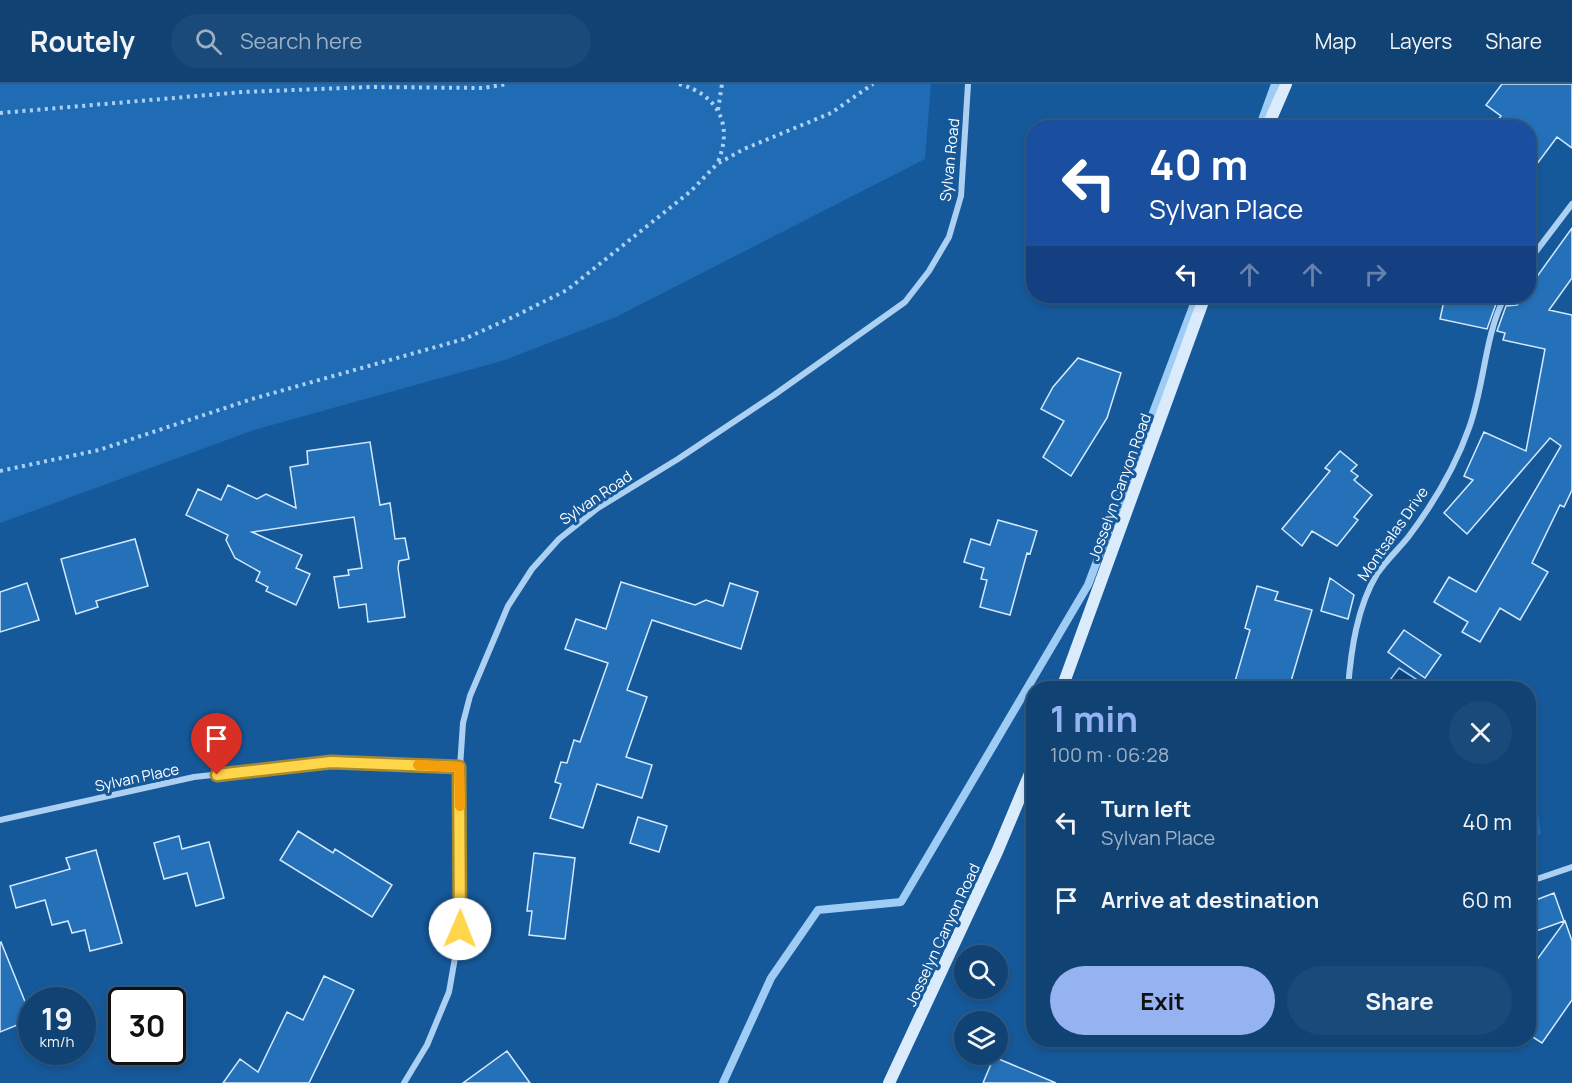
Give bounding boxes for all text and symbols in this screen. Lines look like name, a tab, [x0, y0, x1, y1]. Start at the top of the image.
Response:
search box	[171, 14, 591, 68]
text: Routely	[30, 22, 135, 60]
icon: search	[192, 25, 225, 58]
text: Search here	[240, 26, 362, 56]
text: Map	[1315, 27, 1356, 55]
text: Layers	[1389, 27, 1452, 55]
text: Share	[1485, 27, 1542, 55]
street label: Sylvan Road	[935, 117, 964, 203]
text: 40 m	[1149, 135, 1248, 193]
icon: left	[1050, 144, 1128, 222]
text: Sylvan Place	[1149, 190, 1303, 227]
icon: left	[1170, 258, 1203, 291]
icon: ahead	[1233, 258, 1266, 291]
icon: ahead	[1296, 258, 1329, 291]
icon: right	[1359, 258, 1392, 291]
street label: Josselyn Canyon Road	[1083, 410, 1156, 563]
street label: Sylvan Road	[555, 466, 636, 530]
street label: Montsalas Drive	[1352, 482, 1433, 585]
text: 1 min	[1050, 694, 1138, 743]
button: close	[1449, 701, 1512, 764]
pin	[191, 713, 242, 775]
icon: arrive	[200, 722, 233, 755]
text: 100 m · 06:28	[1050, 741, 1169, 768]
street label: Sylvan Place	[93, 758, 181, 797]
text: Turn left	[1101, 794, 1191, 824]
icon: left	[1050, 806, 1083, 839]
text: 40 m	[1463, 807, 1512, 837]
text: Sylvan Place	[1101, 824, 1215, 851]
street label: Josselyn Canyon Road	[900, 860, 985, 1010]
icon: arrive	[1050, 884, 1083, 917]
text: Arrive at destination	[1101, 885, 1319, 915]
text: 60 m	[1462, 885, 1512, 915]
position arrow	[428, 897, 492, 961]
map controls	[954, 945, 1008, 1065]
button: search	[954, 945, 1008, 999]
button: Exit	[1050, 966, 1275, 1035]
button: Share	[1287, 966, 1512, 1035]
speed limit sign: 30	[108, 987, 186, 1065]
text: 19	[41, 998, 73, 1039]
button: layers	[954, 1011, 1008, 1065]
text: km/h	[40, 1031, 74, 1052]

